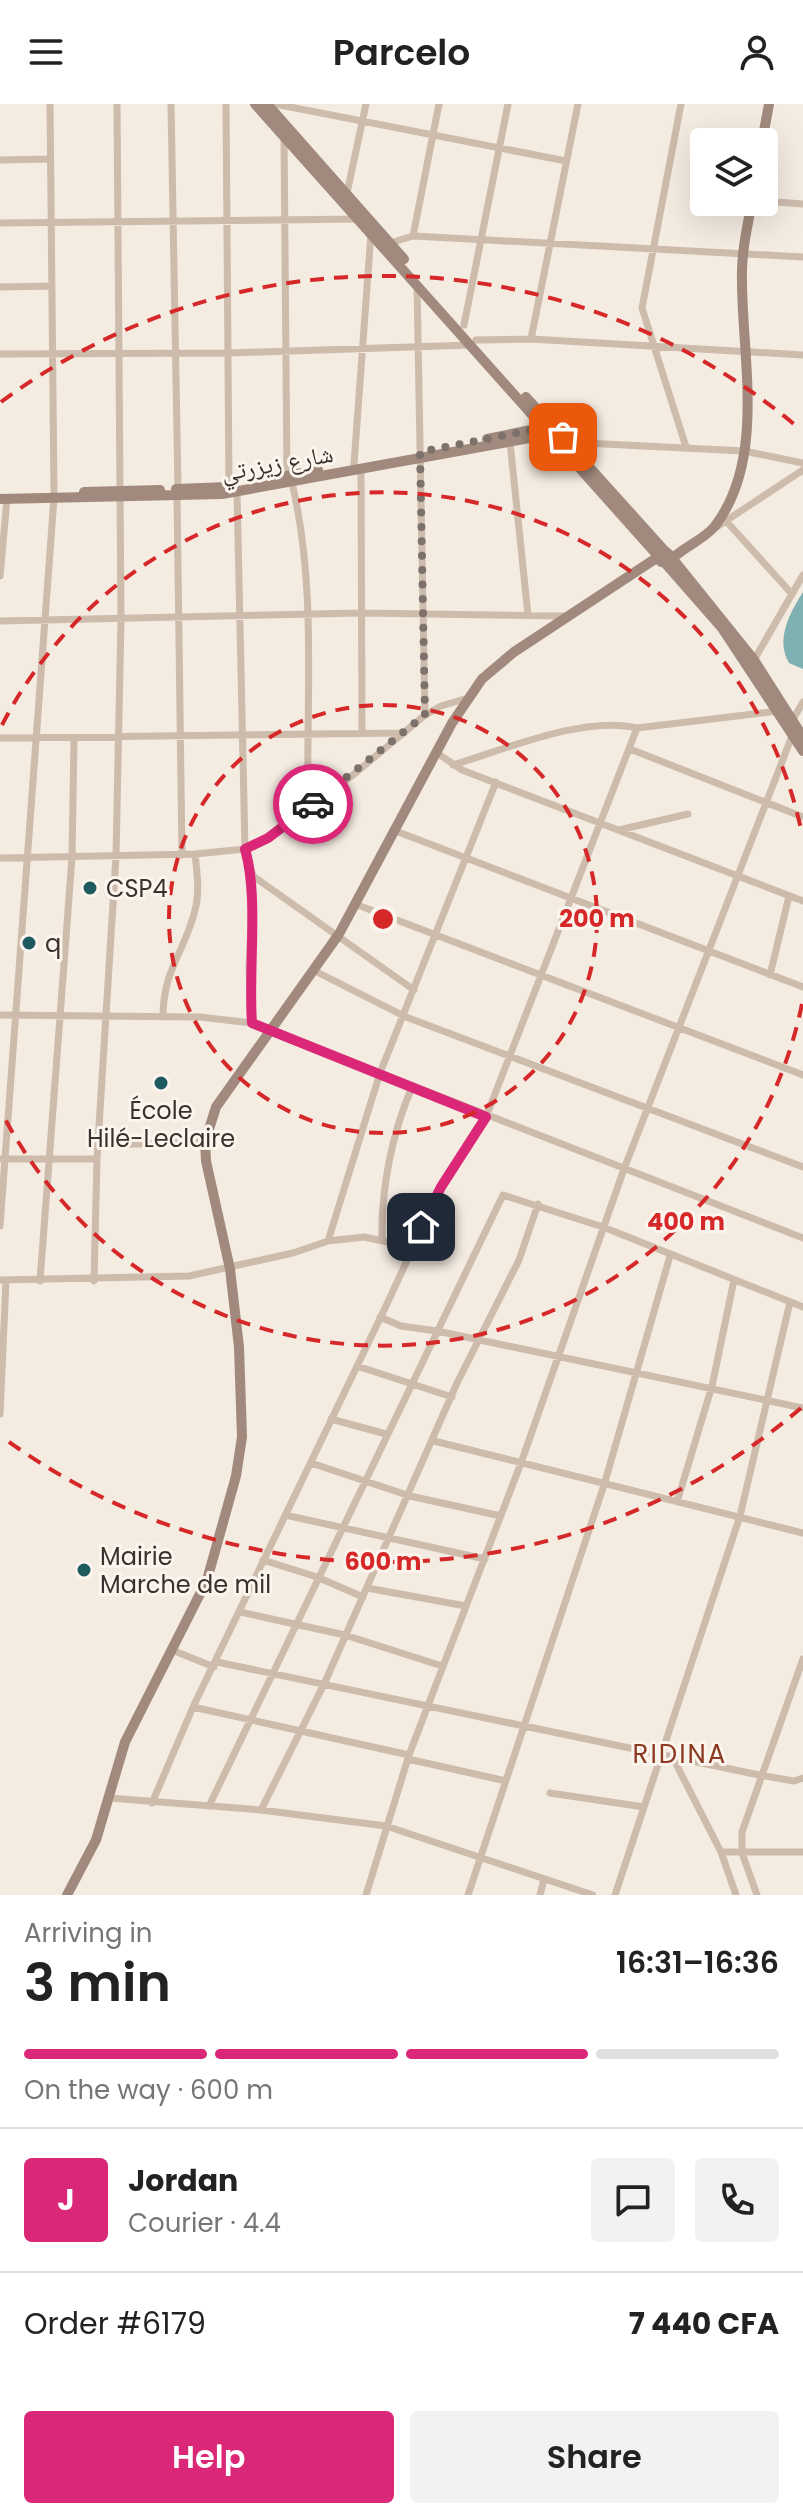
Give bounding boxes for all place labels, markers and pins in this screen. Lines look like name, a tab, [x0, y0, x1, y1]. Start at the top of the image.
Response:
pin	[529, 403, 597, 471]
place label: CSP4	[106, 872, 168, 905]
marker: CSP4	[81, 879, 99, 897]
centre of rings	[369, 905, 397, 933]
place label: q	[45, 927, 61, 960]
marker: q	[20, 934, 38, 952]
marker: École Hilé-Leclaire	[152, 1074, 170, 1092]
place label: École Hilé-Leclaire	[87, 1094, 235, 1155]
pin	[387, 1193, 455, 1261]
place label: Mairie Marche de mil	[100, 1540, 271, 1601]
marker: Mairie Marche de mil	[75, 1561, 93, 1579]

